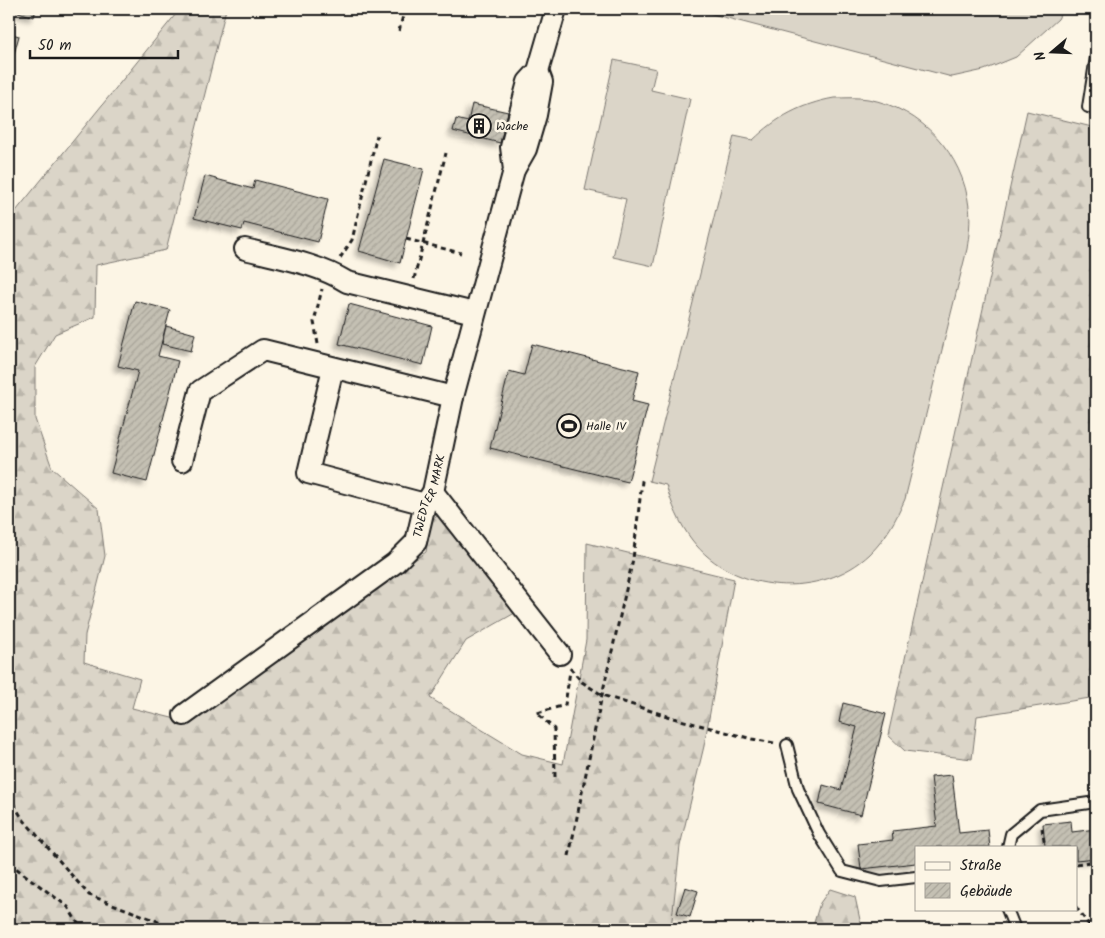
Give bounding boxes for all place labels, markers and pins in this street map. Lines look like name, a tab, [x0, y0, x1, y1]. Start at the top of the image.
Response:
building icon: Wache	[466, 113, 492, 139]
place label: Wache	[496, 117, 529, 136]
sports icon: Halle IV	[556, 413, 582, 439]
place label: Halle IV	[586, 417, 627, 436]

